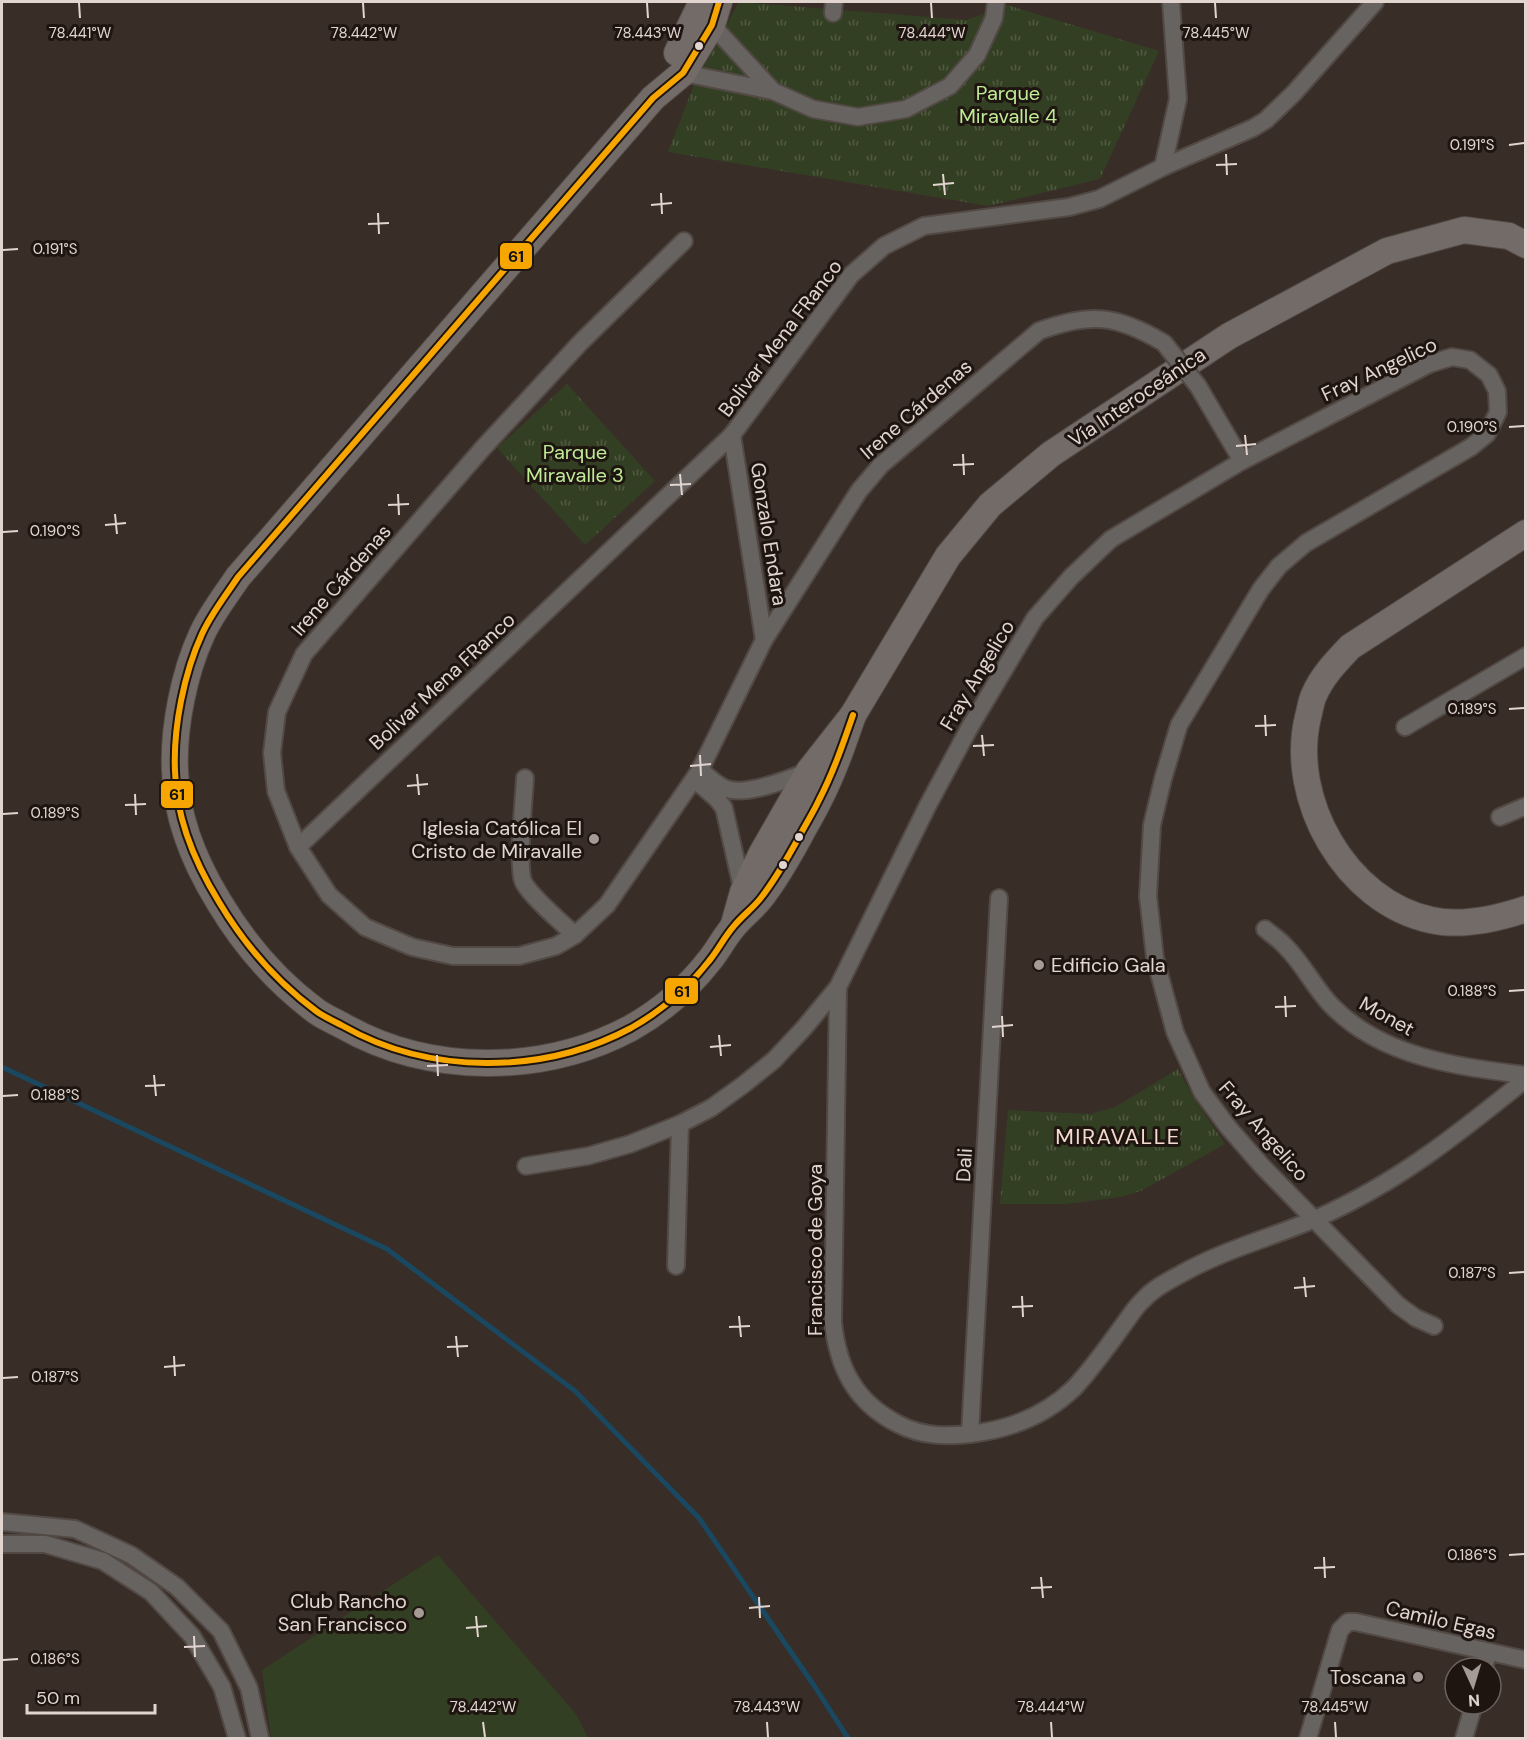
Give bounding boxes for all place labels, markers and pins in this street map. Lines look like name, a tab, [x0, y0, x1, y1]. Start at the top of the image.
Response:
unlabelled marker	[693, 40, 705, 52]
place label: Iglesia Católica El Cristo de Miravalle	[411, 815, 582, 864]
unlabelled marker	[793, 831, 805, 843]
marker: Iglesia Católica El Cristo de Miravalle	[587, 832, 601, 846]
unlabelled marker	[777, 859, 789, 871]
place label: Edificio Gala	[1051, 952, 1166, 978]
marker: Edificio Gala	[1032, 958, 1046, 972]
place label: Club Rancho San Francisco	[278, 1588, 407, 1637]
marker: Club Rancho San Francisco	[412, 1606, 426, 1620]
place label: Toscana	[1330, 1664, 1406, 1690]
marker: Toscana	[1411, 1670, 1425, 1684]

